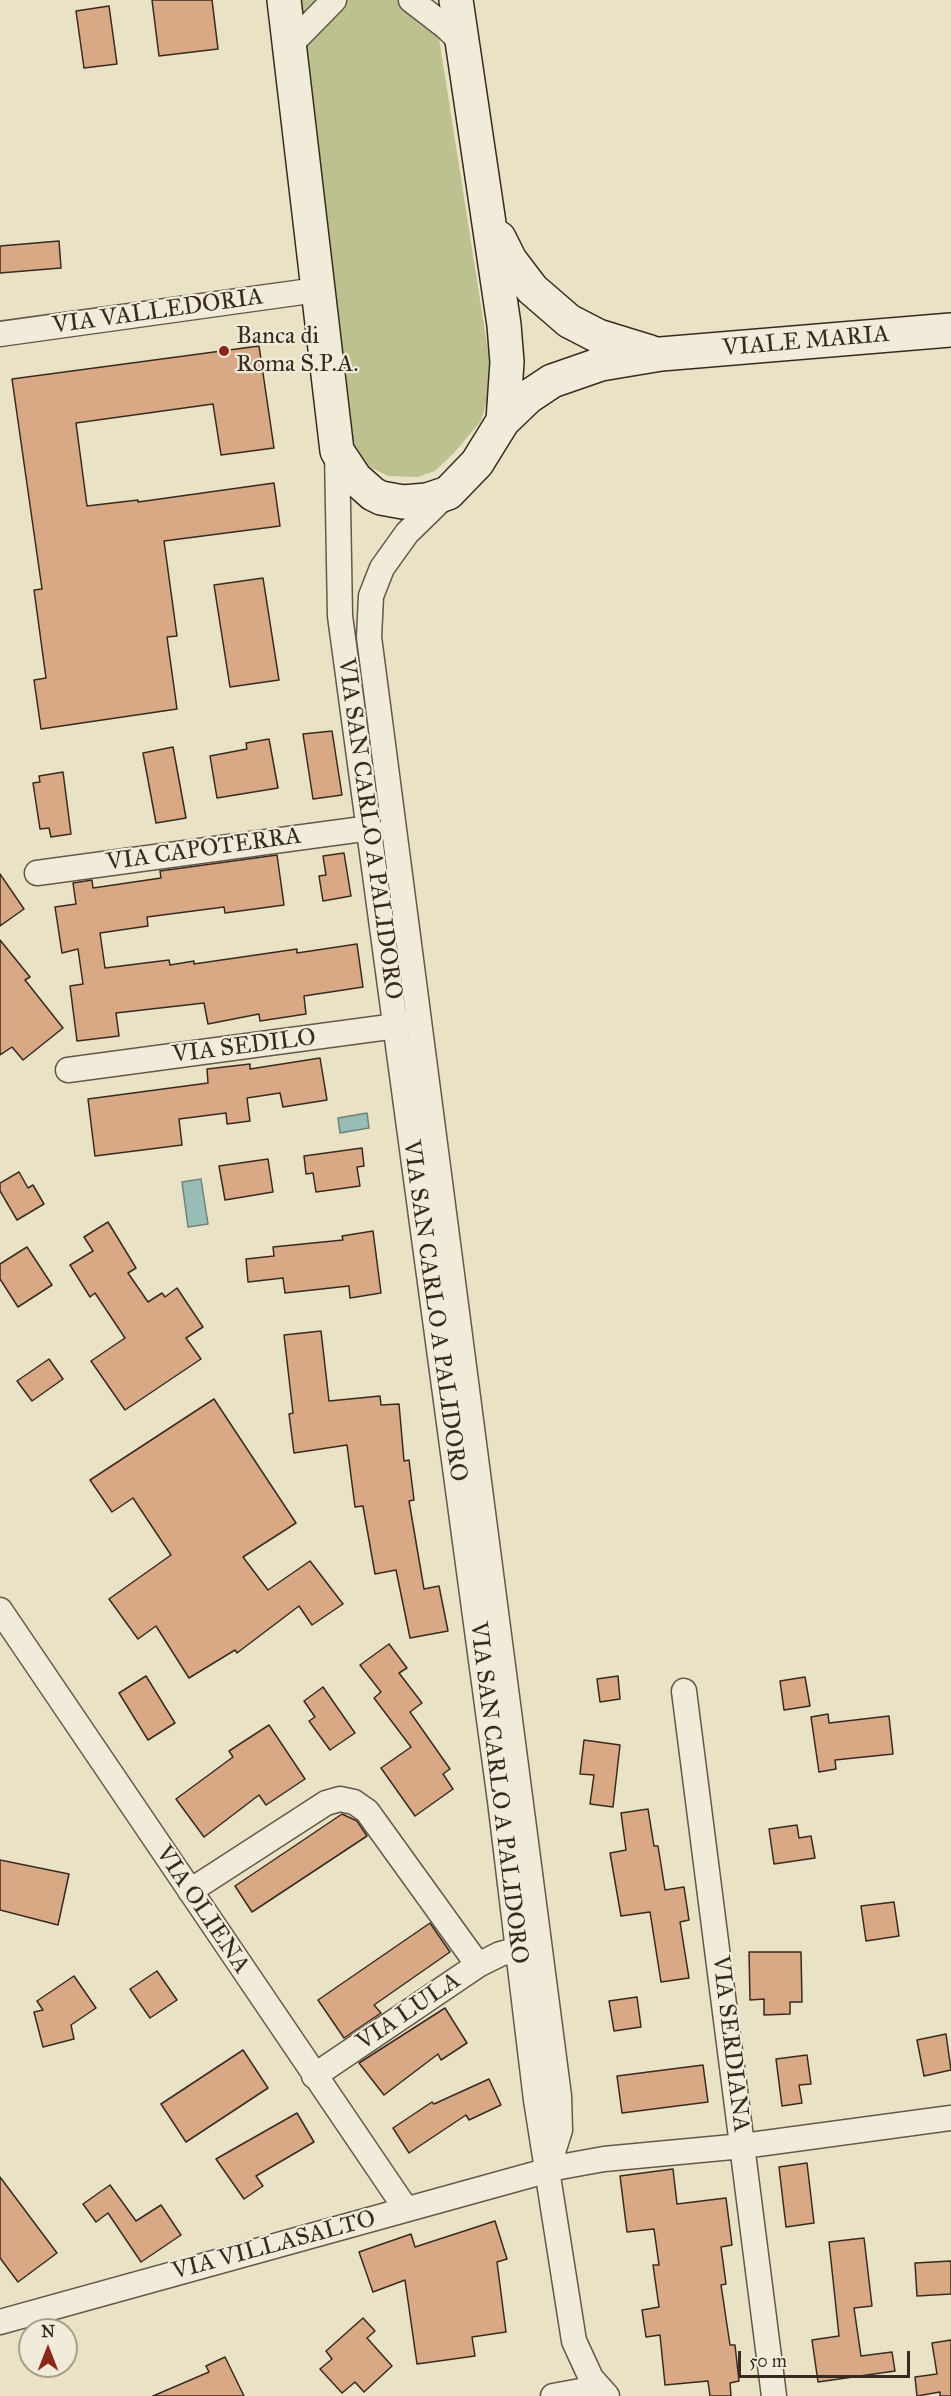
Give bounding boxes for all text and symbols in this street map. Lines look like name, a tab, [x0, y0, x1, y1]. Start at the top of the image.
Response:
street label: VIA VALLEDORIA	[51, 283, 265, 341]
street label: VIALE MARIA	[721, 320, 891, 364]
place label: Banca di Roma S.P.A.	[236, 323, 358, 379]
marker: Banca di Roma S.P.A.	[217, 344, 231, 358]
street label: VIA SAN CARLO A PALIDORO	[331, 656, 407, 1002]
street label: VIA CAPOTERRA	[105, 822, 303, 878]
street label: VIA SEDILO	[171, 1024, 317, 1070]
street label: VIA SAN CARLO A PALIDORO	[396, 1138, 472, 1484]
street label: VIA SAN CARLO A PALIDORO	[463, 1620, 533, 1966]
street label: VIA OLIENA	[149, 1841, 255, 1979]
street label: VIA SERDIANA	[705, 1954, 755, 2134]
street label: VIA LULA	[352, 1967, 466, 2057]
street label: VIA VILLASALTO	[169, 2205, 379, 2287]
north arrow	[18, 2318, 78, 2378]
text: N	[41, 2322, 55, 2341]
scale bar	[741, 2339, 914, 2377]
text: 50 m	[749, 2350, 787, 2372]

